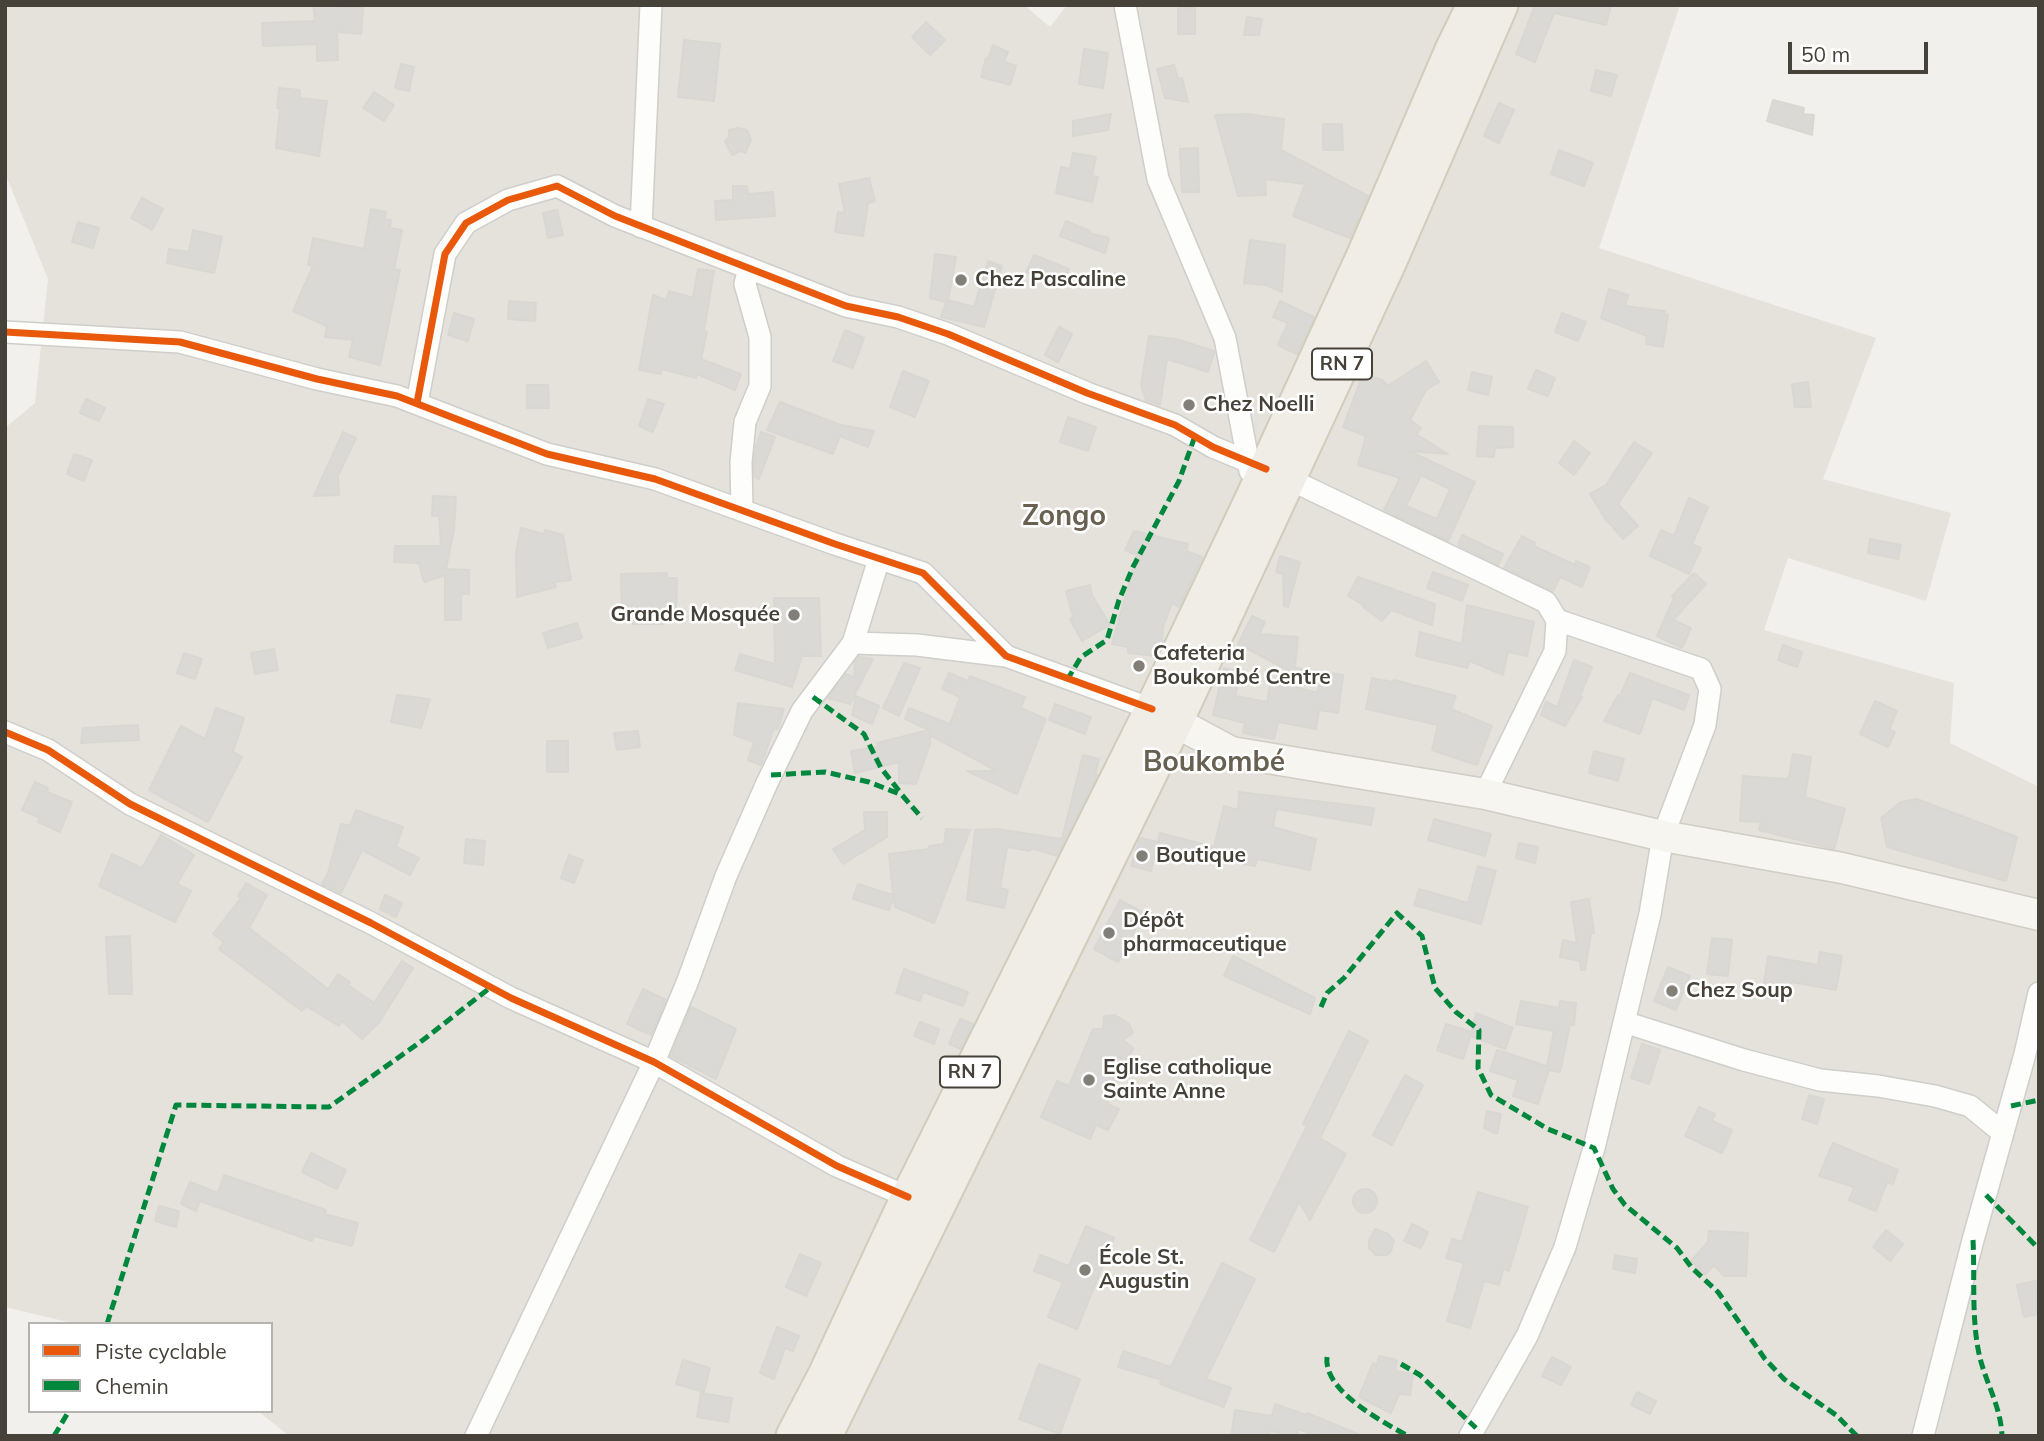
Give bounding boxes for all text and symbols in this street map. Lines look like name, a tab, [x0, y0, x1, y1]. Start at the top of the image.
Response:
scale bar	[1792, 28, 1932, 72]
text: 50 m	[1801, 41, 1850, 67]
place label: Chez Pascaline	[975, 267, 1126, 293]
marker: Chez Pascaline	[953, 272, 969, 288]
road number: RN 7	[1312, 348, 1372, 380]
place label: Chez Noelli	[1203, 392, 1314, 418]
marker: Chez Noelli	[1181, 397, 1197, 413]
district label: Zongo	[1022, 500, 1106, 534]
place label: Grande Mosquée	[611, 602, 780, 628]
marker: Grande Mosquée	[786, 607, 802, 623]
place label: Cafeteria Boukombé Centre	[1153, 641, 1331, 691]
marker: Cafeteria Boukombé Centre	[1131, 658, 1147, 674]
district label: Boukombé	[1143, 746, 1285, 780]
place label: Boutique	[1156, 843, 1246, 869]
marker: Boutique	[1134, 848, 1150, 864]
place label: Dépôt pharmaceutique	[1123, 908, 1287, 958]
marker: Dépôt pharmaceutique	[1101, 925, 1117, 941]
place label: Chez Soup	[1686, 978, 1793, 1004]
marker: Chez Soup	[1664, 983, 1680, 999]
place label: Eglise catholique Sainte Anne	[1103, 1055, 1272, 1105]
road number: RN 7	[940, 1056, 1000, 1088]
marker: Eglise catholique Sainte Anne	[1081, 1072, 1097, 1088]
place label: École St. Augustin	[1099, 1245, 1189, 1295]
marker: École St. Augustin	[1077, 1262, 1093, 1278]
legend	[28, 1322, 273, 1413]
text: Piste cyclable	[95, 1338, 227, 1364]
text: Chemin	[95, 1373, 169, 1399]

